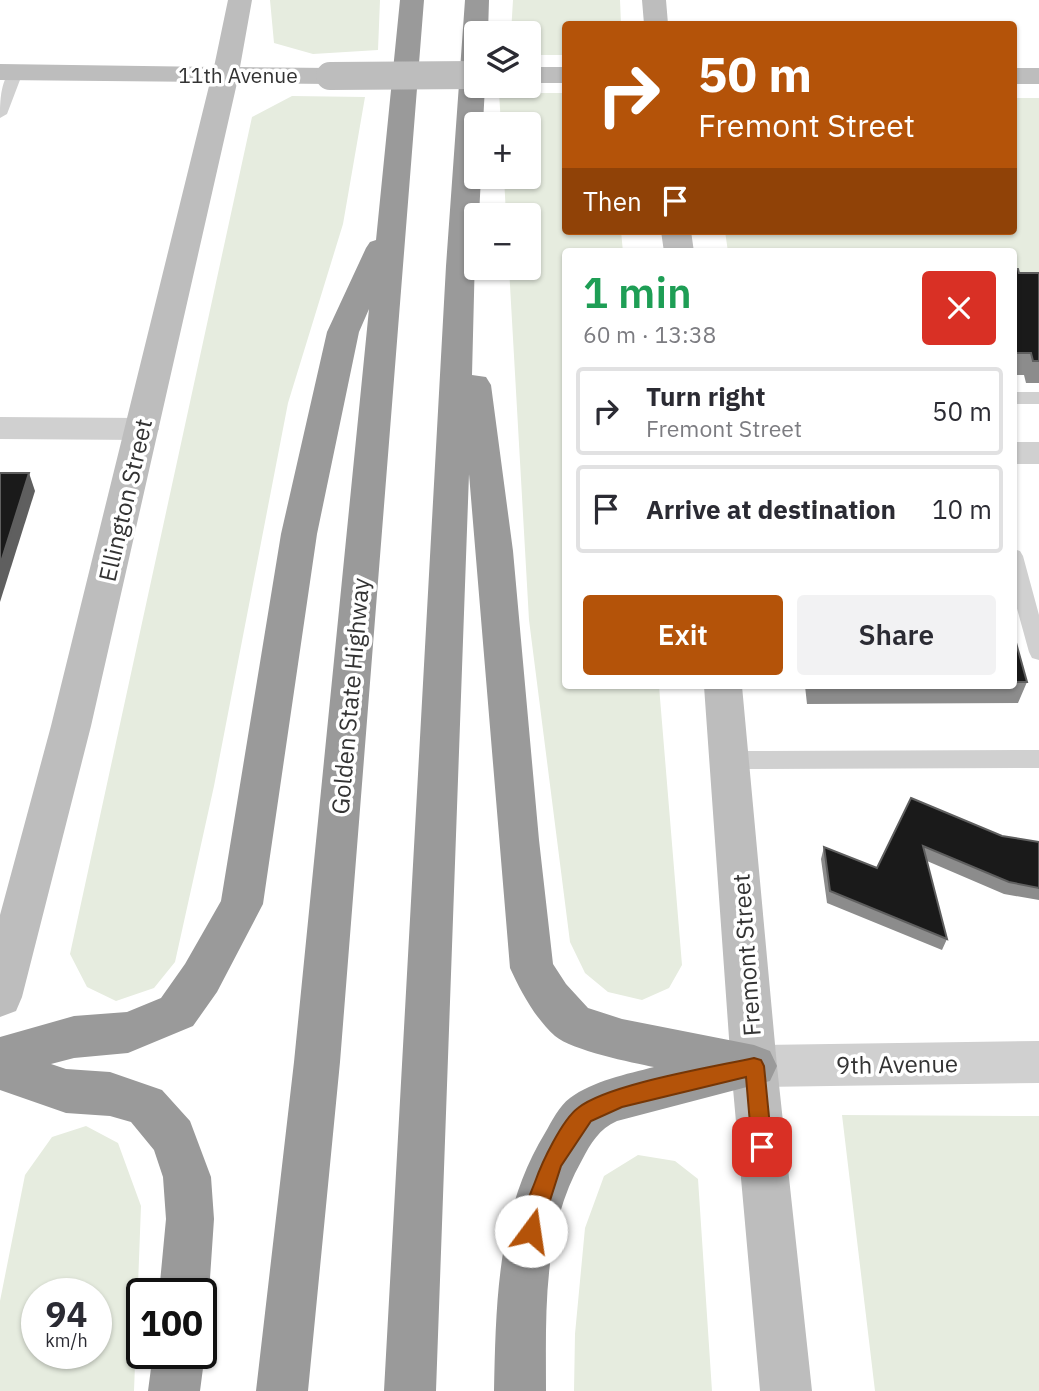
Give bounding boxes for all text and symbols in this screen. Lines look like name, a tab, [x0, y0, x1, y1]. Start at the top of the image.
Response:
map controls	[464, 21, 541, 280]
button: layers	[464, 21, 541, 98]
text: 50 m	[698, 42, 812, 105]
icon: right	[583, 49, 674, 140]
street label: 11th Avenue	[178, 61, 298, 89]
text: Fremont Street	[698, 104, 915, 146]
button: +	[464, 112, 541, 189]
icon: arrive	[656, 182, 694, 220]
text: Then	[583, 184, 642, 218]
button: −	[464, 203, 541, 280]
text: 1 min	[583, 265, 692, 320]
button: close	[922, 271, 996, 345]
text: 60 m · 13:38	[583, 319, 716, 349]
text: Turn right	[646, 379, 765, 413]
icon: right	[587, 392, 625, 430]
text: 50 m	[932, 394, 992, 428]
text: Fremont Street	[646, 413, 802, 443]
street label: Ellington Street	[91, 415, 159, 585]
icon: arrive	[587, 490, 625, 528]
text: Arrive at destination	[646, 492, 896, 526]
text: 10 m	[932, 492, 992, 526]
street label: Golden State Highway	[324, 576, 376, 816]
button: Exit	[583, 595, 783, 675]
button: Share	[797, 595, 996, 675]
street label: Fremont Street	[724, 873, 768, 1037]
street label: 9th Avenue	[836, 1047, 958, 1081]
pin	[732, 1117, 792, 1177]
icon: arrive	[743, 1128, 781, 1166]
position arrow	[494, 1194, 568, 1268]
speed limit sign: 100	[126, 1278, 217, 1369]
text: 94	[45, 1291, 88, 1337]
text: km/h	[45, 1329, 88, 1352]

